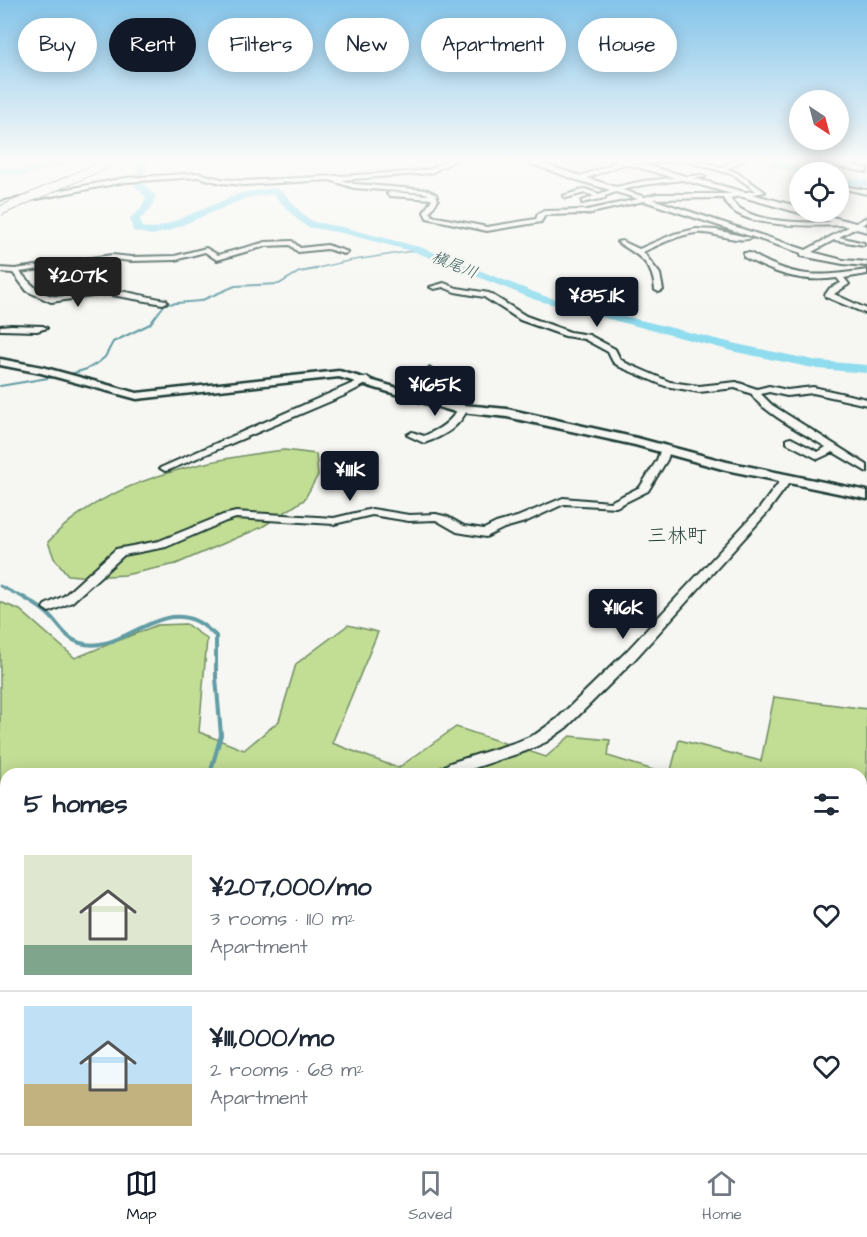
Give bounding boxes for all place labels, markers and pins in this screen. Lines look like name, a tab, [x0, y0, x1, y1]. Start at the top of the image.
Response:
pin: ¥207K	[36, 257, 120, 308]
pin: ¥85.1K	[548, 277, 646, 328]
pin: ¥165K	[393, 366, 477, 417]
pin: ¥111K	[308, 451, 392, 502]
pin: ¥116K	[581, 589, 665, 640]

